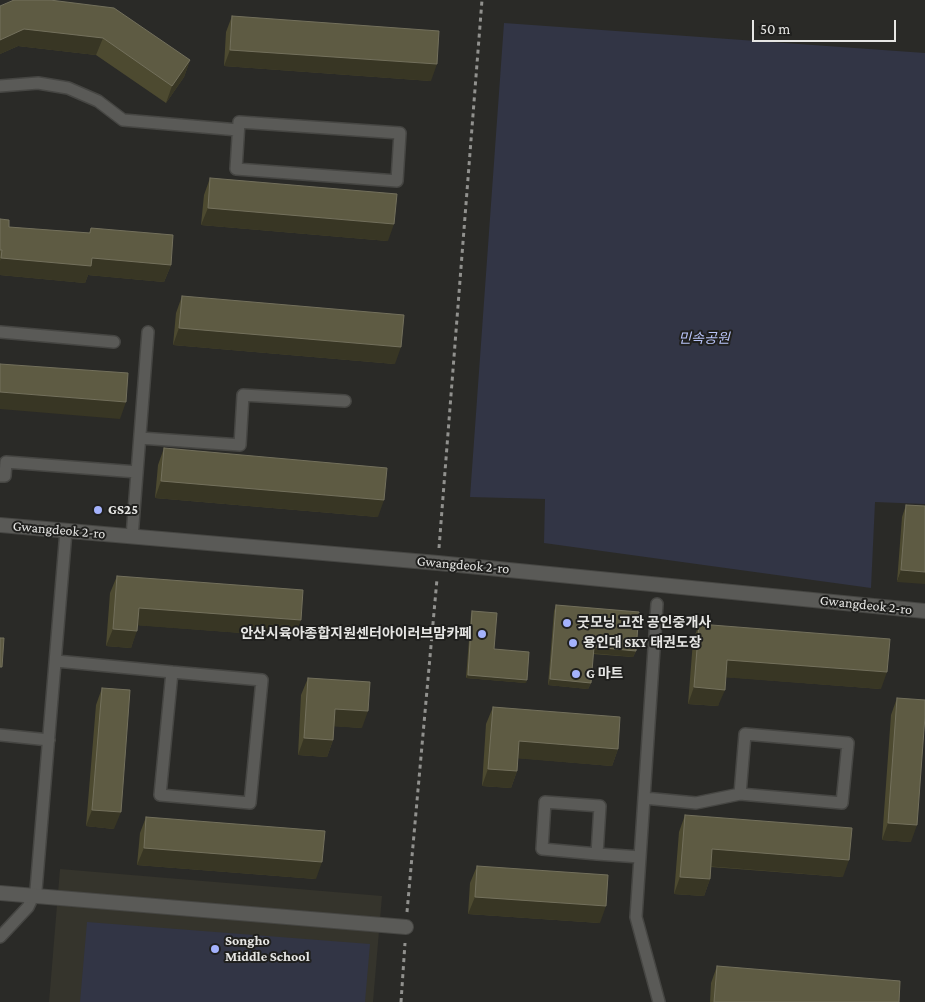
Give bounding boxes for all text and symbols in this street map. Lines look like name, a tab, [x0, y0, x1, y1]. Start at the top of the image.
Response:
scale bar	[755, 10, 899, 42]
text: 50 m	[760, 21, 790, 37]
park label: 민속공원	[678, 331, 730, 347]
place label: GS25	[108, 502, 138, 518]
marker: GS25	[92, 504, 104, 516]
street label: Gwangdeok 2-ro	[12, 518, 106, 542]
street label: Gwangdeok 2-ro	[416, 553, 510, 577]
street label: Gwangdeok 2-ro	[819, 592, 913, 618]
place label: 굿모닝 고잔 공인중개사	[577, 615, 711, 631]
marker: 굿모닝 고잔 공인중개사	[561, 617, 573, 629]
place label: 안산시육아종합지원센터아이러브맘카페	[240, 626, 472, 642]
marker: 안산시육아종합지원센터아이러브맘카페	[476, 628, 488, 640]
place label: 용인대 SKY 태권도장	[583, 635, 702, 651]
marker: 용인대 SKY 태권도장	[567, 637, 579, 649]
place label: G 마트	[586, 666, 623, 682]
marker: G 마트	[570, 668, 582, 680]
place label: Songho Middle School	[225, 933, 310, 966]
marker: Songho Middle School	[209, 943, 221, 955]

